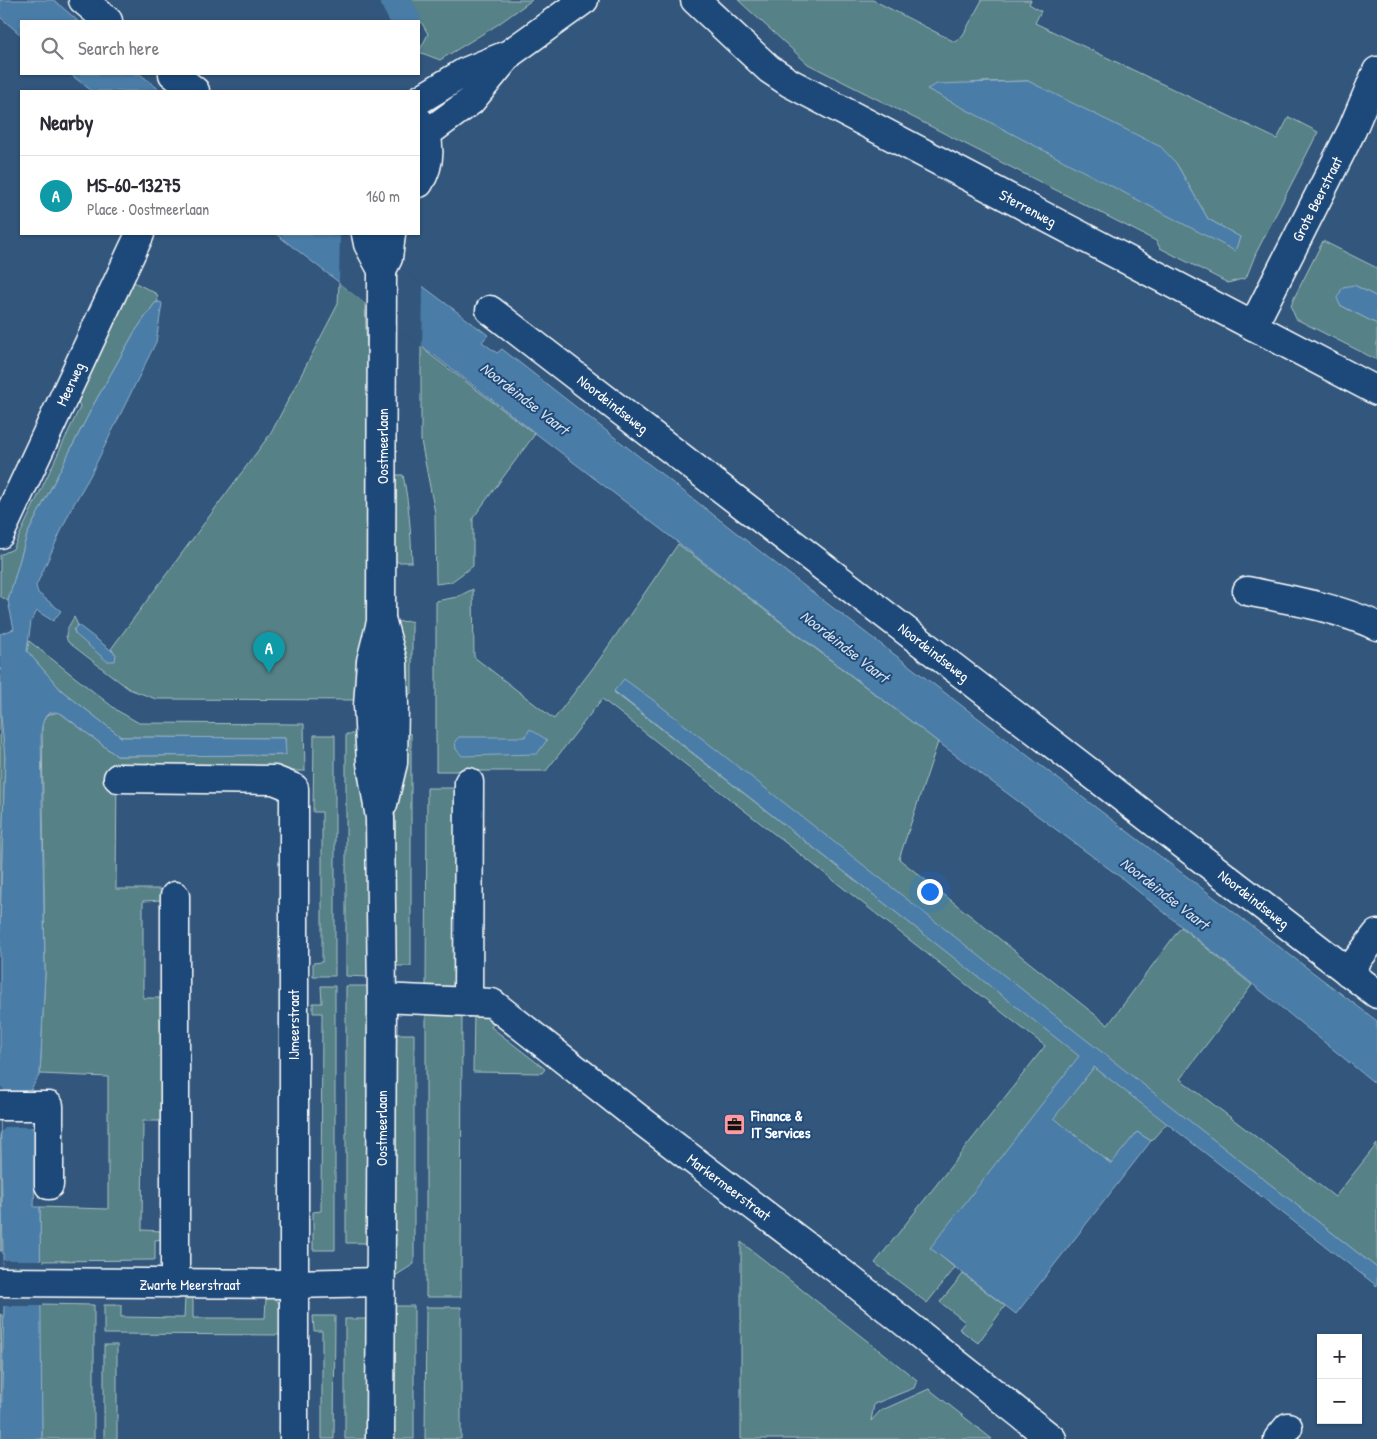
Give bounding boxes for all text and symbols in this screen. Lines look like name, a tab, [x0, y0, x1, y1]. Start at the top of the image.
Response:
search box	[20, 20, 420, 75]
icon: search	[38, 34, 66, 62]
text: Search here	[78, 35, 159, 61]
text: Nearby	[40, 108, 93, 137]
street label: Grote Beerstraat	[1287, 152, 1348, 245]
text: MS-60-13275	[87, 172, 180, 198]
street label: Sterrenweg	[996, 184, 1061, 232]
text: A	[52, 185, 60, 207]
text: 160 m	[366, 185, 400, 207]
text: Place · Oostmeerlaan	[87, 198, 209, 220]
water label: Noordeindse Vaart	[476, 357, 576, 441]
street label: Meerweg	[51, 358, 89, 409]
street label: Noordeindseweg	[573, 370, 653, 439]
street label: Oostmeerlaan	[372, 408, 393, 484]
water label: Noordeindse Vaart	[796, 605, 896, 689]
street label: Noordeindseweg	[894, 618, 974, 687]
pin: A	[253, 632, 285, 673]
water label: Noordeindse Vaart	[1116, 852, 1216, 936]
street label: Noordeindseweg	[1214, 865, 1294, 934]
your location	[917, 879, 943, 905]
street label: IJmeerstraat	[283, 989, 304, 1060]
street label: Oostmeerlaan	[371, 1090, 392, 1166]
place label: Finance & IT Services	[750, 1105, 811, 1143]
office icon: Finance & IT Services	[723, 1112, 747, 1136]
street label: Markermeerstraat	[683, 1148, 776, 1226]
street label: Zwarte Meerstraat	[139, 1274, 241, 1295]
map controls	[1317, 1334, 1362, 1424]
button: +	[1317, 1334, 1362, 1379]
button: −	[1317, 1379, 1362, 1424]

